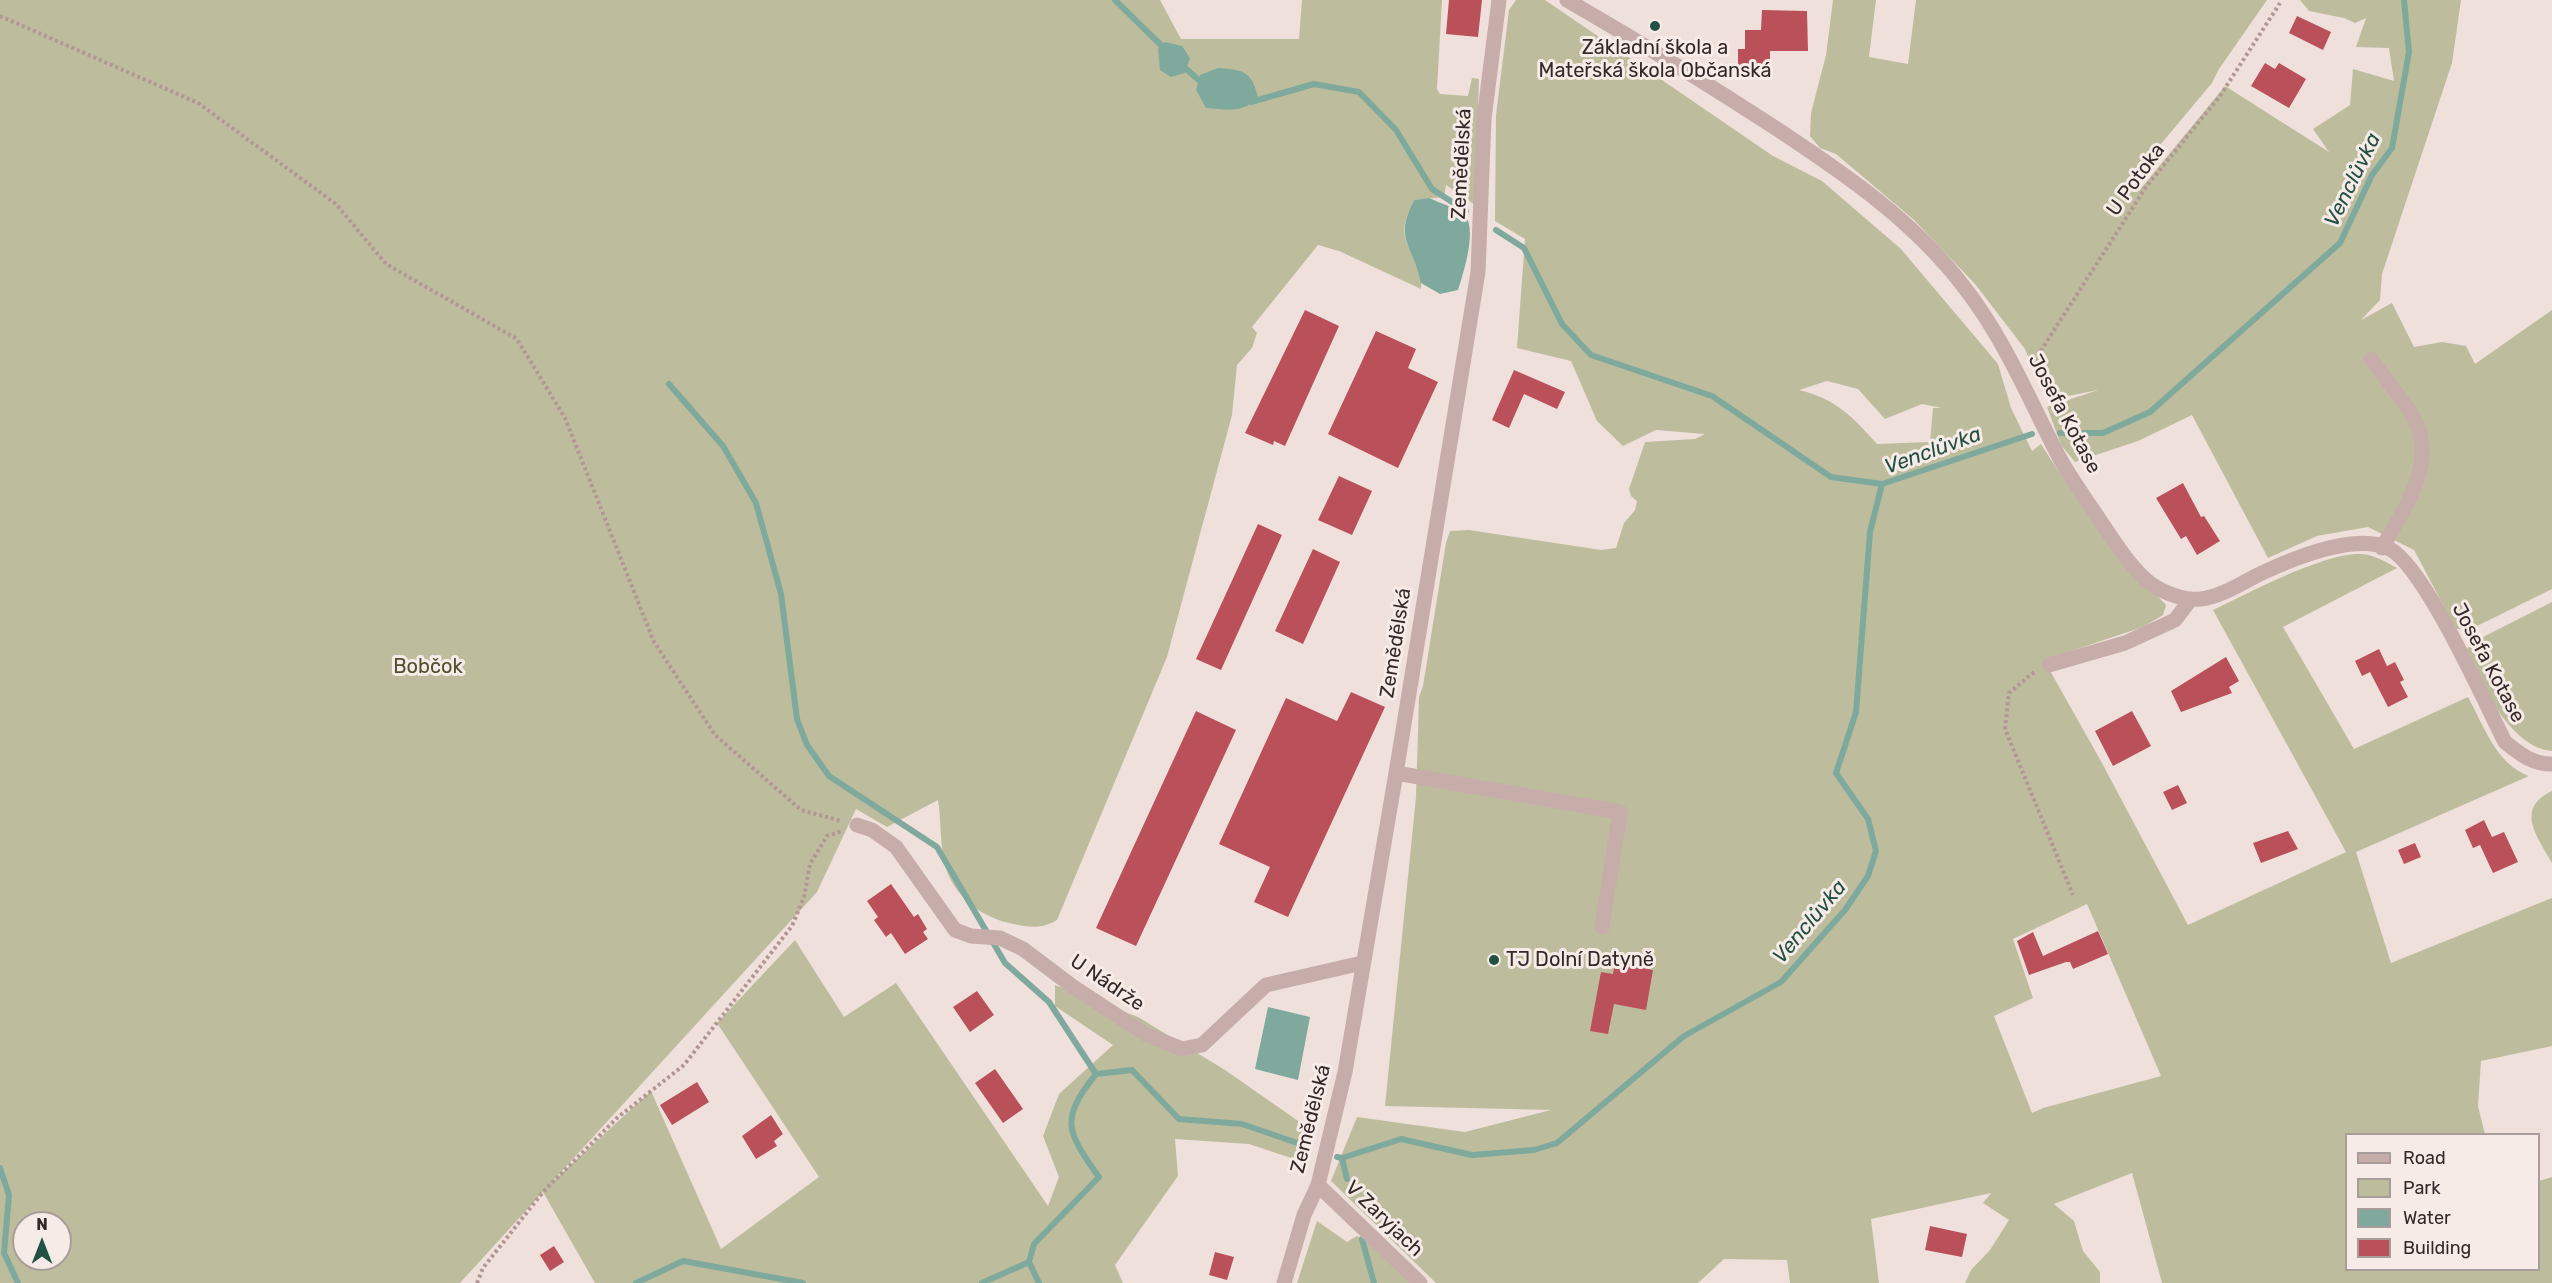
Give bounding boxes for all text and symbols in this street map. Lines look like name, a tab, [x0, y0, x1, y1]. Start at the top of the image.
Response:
marker: Základní škola a Mateřská škola Občanská	[1648, 19, 1662, 33]
place label: Základní škola a Mateřská škola Občanská	[1538, 36, 1772, 83]
street label: Zemědělská	[1447, 108, 1477, 220]
water label: Venclůvka	[2319, 129, 2387, 231]
street label: U Potoka	[2102, 139, 2170, 221]
street label: Josefa Kotase	[2022, 350, 2106, 478]
water label: Venclůvka	[1881, 422, 1985, 480]
street label: Zemědělská	[1375, 586, 1417, 700]
street label: Josefa Kotase	[2446, 599, 2530, 727]
park label: Bobčok	[393, 655, 463, 679]
water label: Venclůvka	[1768, 875, 1852, 969]
place label: TJ Dolní Datyně	[1506, 948, 1654, 972]
street label: U Nádrže	[1065, 949, 1149, 1017]
marker: TJ Dolní Datyně	[1487, 953, 1501, 967]
street label: Zemědělská	[1286, 1062, 1336, 1176]
legend	[2345, 1133, 2540, 1271]
text: Road	[2403, 1147, 2446, 1169]
street label: V Zaryjach	[1340, 1176, 1428, 1262]
text: Park	[2403, 1177, 2440, 1199]
text: Water	[2403, 1207, 2451, 1229]
north arrow	[12, 1211, 72, 1271]
text: N	[36, 1215, 48, 1234]
text: Building	[2403, 1237, 2471, 1259]

